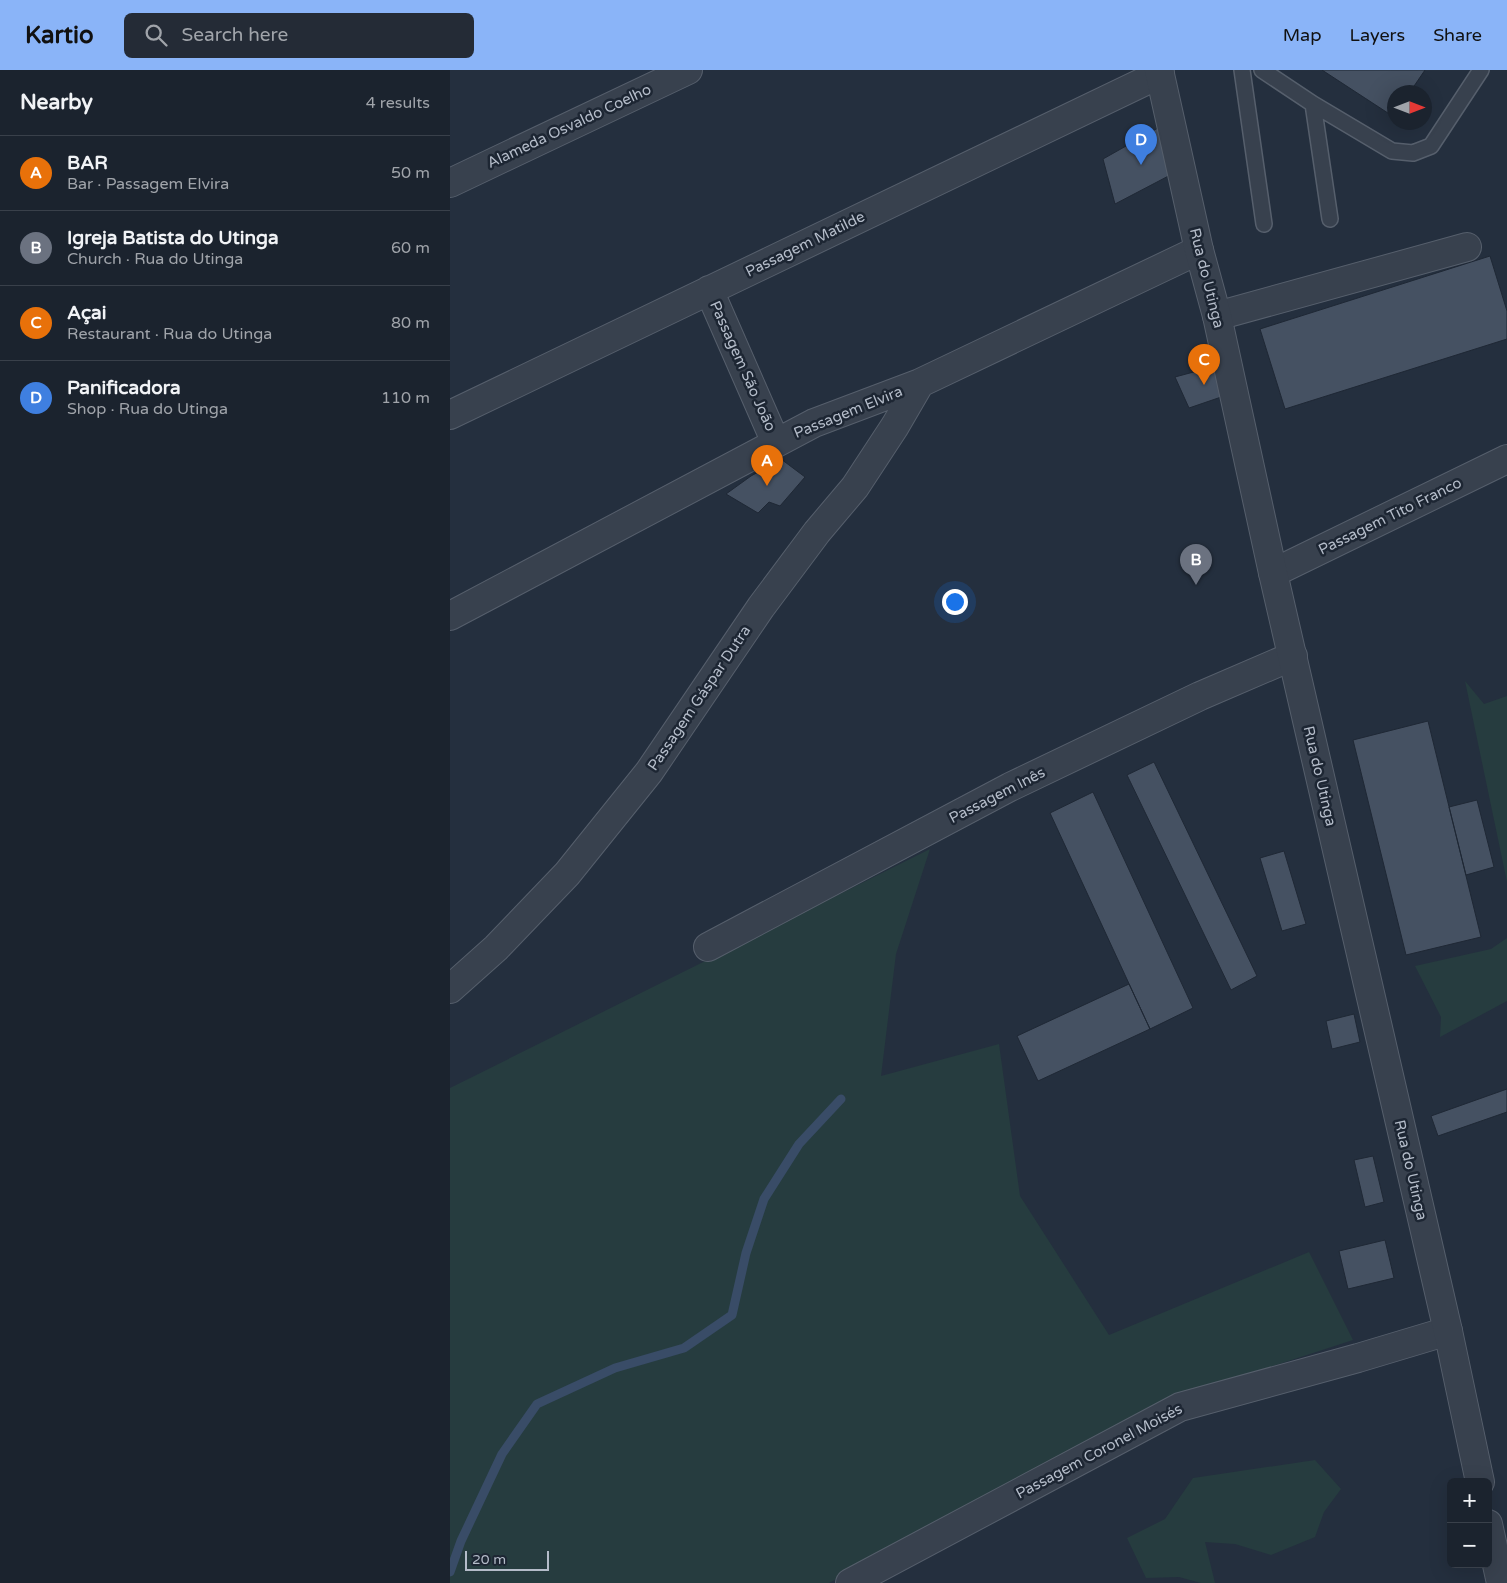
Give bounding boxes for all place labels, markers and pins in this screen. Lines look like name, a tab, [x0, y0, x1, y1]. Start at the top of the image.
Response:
pin: D	[1125, 124, 1157, 165]
pin: C	[1188, 344, 1220, 385]
pin: A	[751, 445, 783, 486]
pin: B	[1180, 544, 1212, 585]

